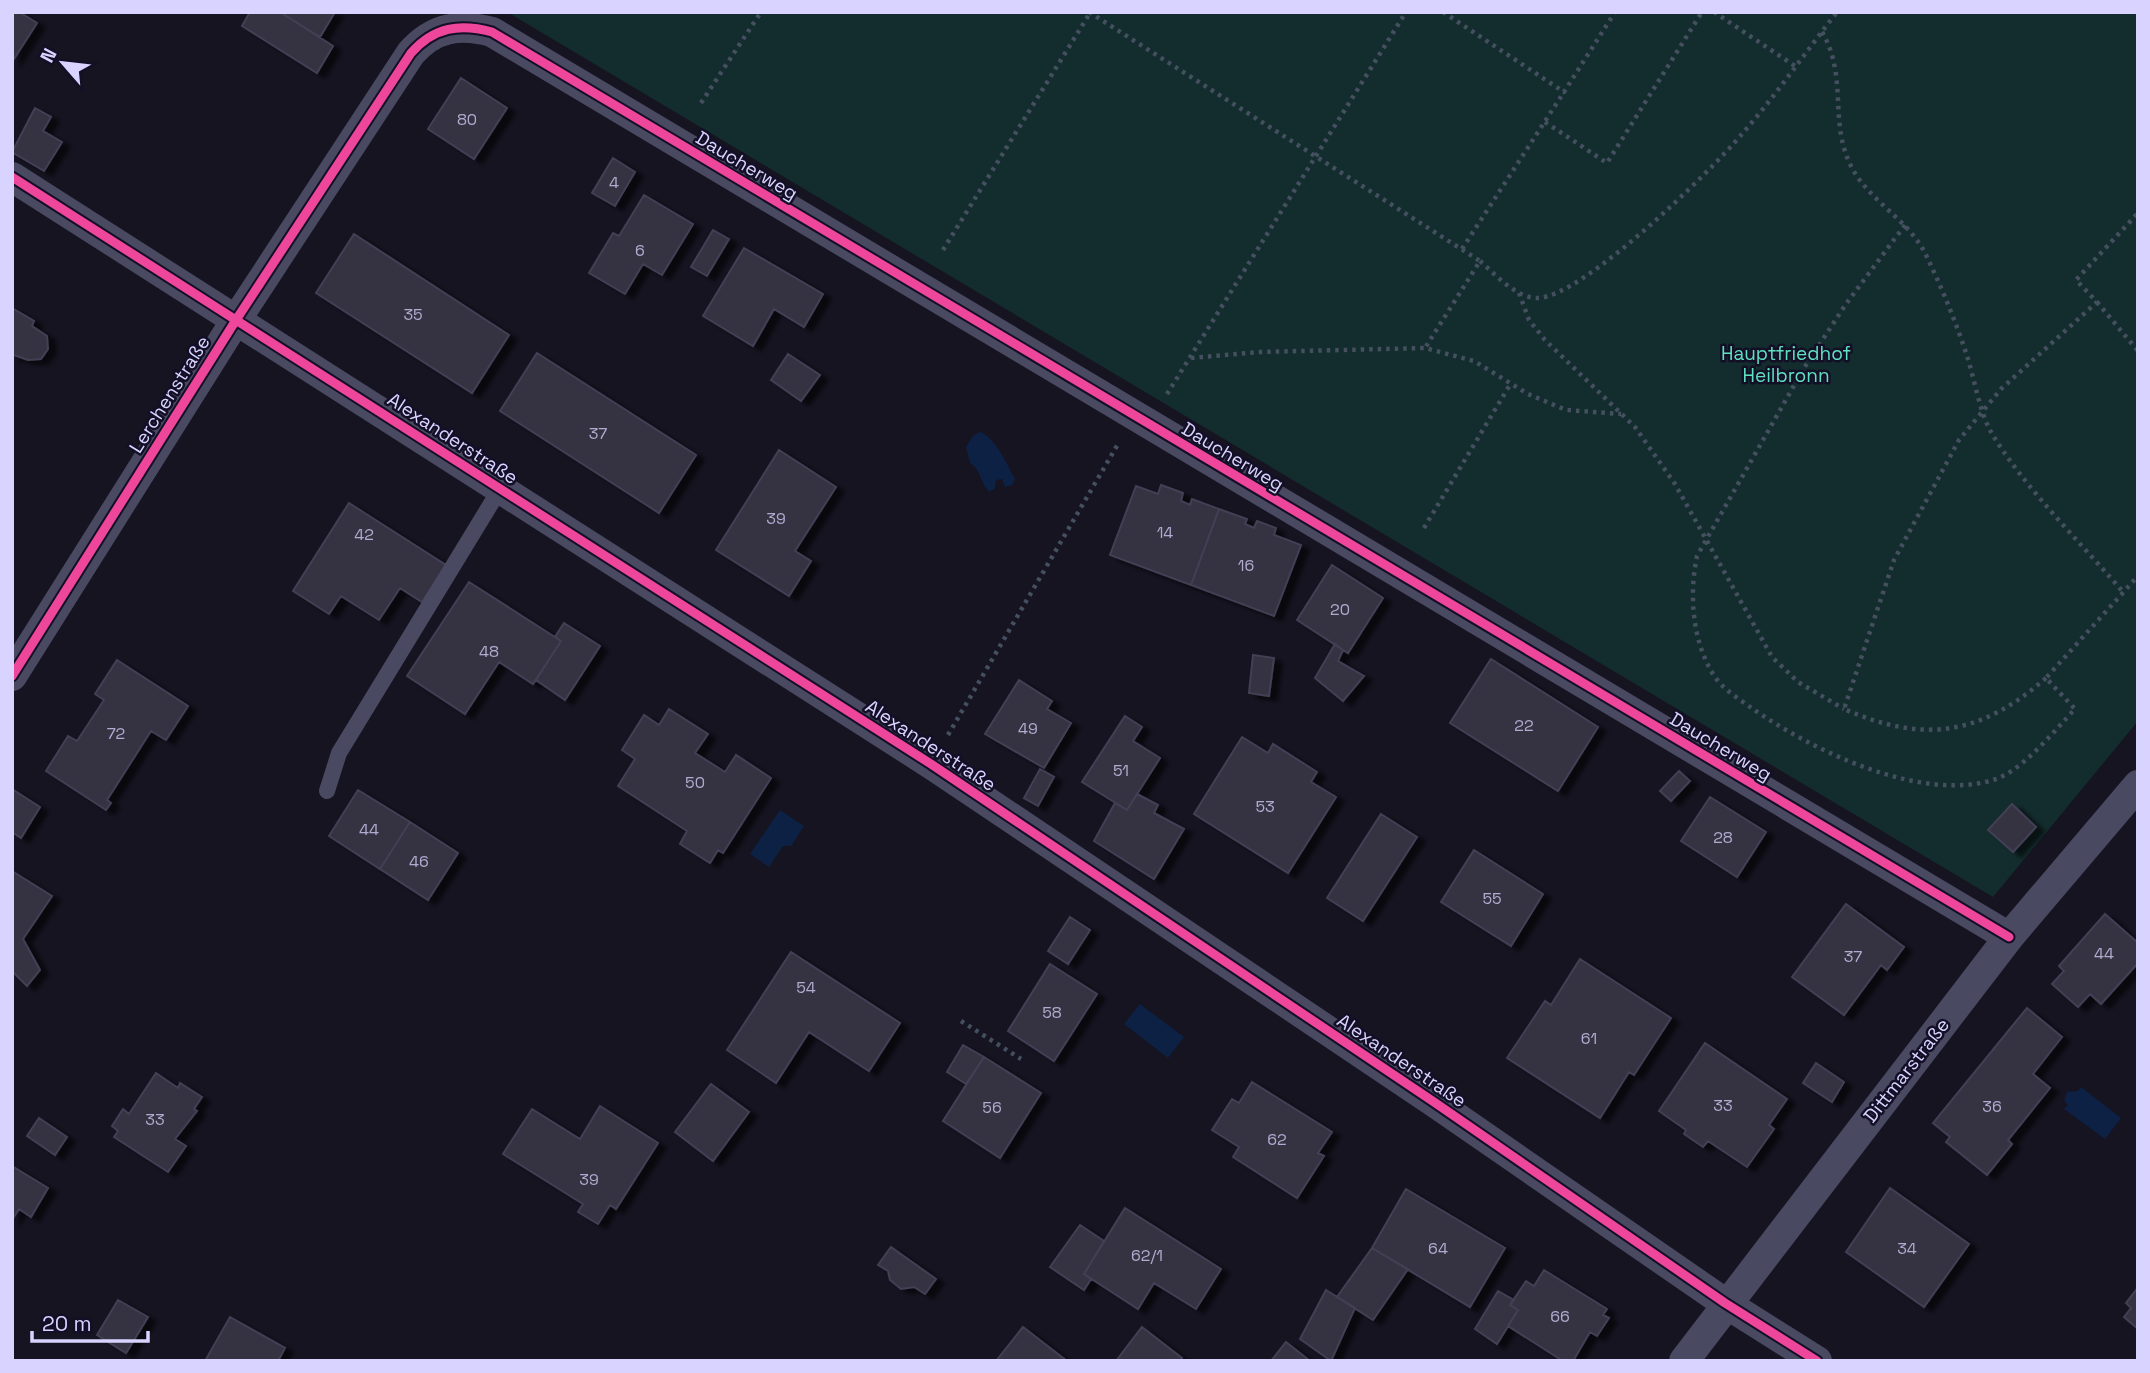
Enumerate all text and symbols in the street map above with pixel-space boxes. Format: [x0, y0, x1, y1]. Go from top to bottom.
north arrow [28, 28, 98, 98]
text: N [34, 44, 62, 67]
house number: 80 [457, 109, 477, 130]
street label: Daucherweg [691, 125, 802, 206]
house number: 4 [609, 172, 619, 193]
house number: 6 [635, 240, 645, 261]
house number: 35 [403, 304, 423, 325]
street label: Lerchenstraße [123, 331, 215, 458]
park label: Hauptfriedhof Heilbronn [1721, 341, 1851, 388]
street label: Alexanderstraße [383, 387, 523, 490]
street label: Daucherweg [1177, 416, 1288, 497]
house number: 37 [589, 423, 607, 444]
house number: 39 [766, 508, 786, 529]
house number: 14 [1157, 522, 1173, 543]
house number: 42 [354, 524, 374, 545]
house number: 16 [1238, 555, 1254, 576]
house number: 20 [1330, 599, 1350, 620]
house number: 48 [479, 641, 499, 662]
street label: Alexanderstraße [861, 694, 1001, 797]
street label: Daucherweg [1665, 706, 1776, 787]
house number: 22 [1514, 715, 1534, 736]
house number: 49 [1018, 718, 1038, 739]
house number: 72 [107, 723, 125, 744]
house number: 51 [1113, 760, 1129, 781]
house number: 50 [685, 772, 705, 793]
house number: 53 [1255, 796, 1275, 817]
house number: 44 [359, 819, 379, 840]
house number: 28 [1713, 827, 1733, 848]
house number: 46 [409, 851, 429, 872]
house number: 55 [1482, 888, 1502, 909]
house number: 44 [2094, 943, 2114, 964]
house number: 37 [1844, 946, 1862, 967]
house number: 54 [796, 977, 816, 998]
house number: 58 [1042, 1002, 1062, 1023]
street label: Alexanderstraße [1332, 1008, 1471, 1113]
street label: Dittmarstraße [1858, 1013, 1955, 1128]
house number: 61 [1581, 1028, 1597, 1049]
house number: 33 [1713, 1095, 1733, 1116]
house number: 36 [1982, 1096, 2002, 1117]
house number: 56 [982, 1097, 1002, 1118]
house number: 33 [145, 1109, 165, 1130]
house number: 62 [1267, 1129, 1287, 1150]
house number: 39 [579, 1169, 599, 1190]
house number: 64 [1428, 1238, 1448, 1259]
house number: 34 [1897, 1238, 1917, 1259]
house number: 62/1 [1131, 1245, 1163, 1266]
scale bar [32, 1300, 147, 1344]
house number: 66 [1550, 1306, 1570, 1327]
text: 20 m [42, 1310, 92, 1337]

